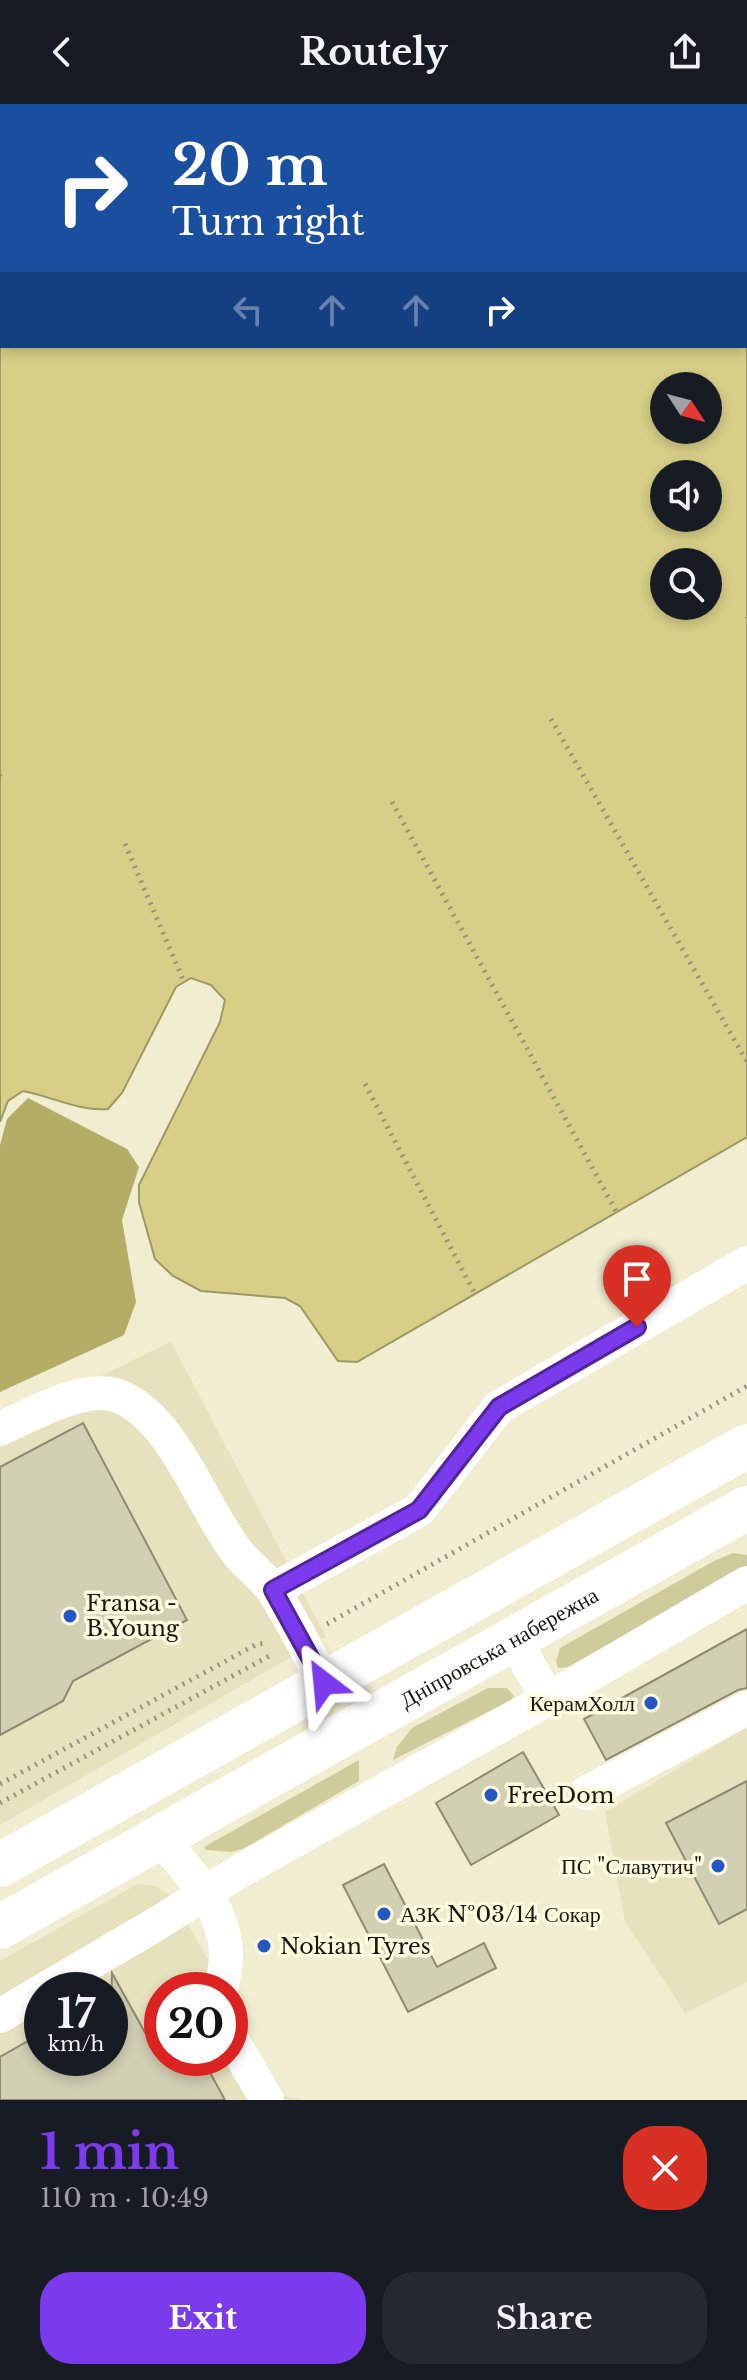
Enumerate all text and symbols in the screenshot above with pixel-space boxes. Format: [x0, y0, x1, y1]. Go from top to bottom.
icon: back [40, 30, 84, 74]
text: Routely [299, 30, 448, 75]
icon: share [663, 30, 707, 74]
text: 20 m [172, 131, 328, 200]
icon: right [40, 136, 144, 240]
text: Turn right [172, 200, 365, 245]
icon: left [226, 288, 270, 332]
icon: ahead [310, 288, 354, 332]
icon: ahead [394, 288, 438, 332]
icon: right [478, 288, 522, 332]
north arrow [650, 372, 722, 444]
map controls [650, 372, 722, 620]
button: sound [650, 460, 722, 532]
button: search [650, 548, 722, 620]
pin [603, 1245, 671, 1327]
icon: arrive [615, 1257, 659, 1301]
street label: Дніпровська набережна [395, 1581, 603, 1714]
place label: Fransa - B.Young [86, 1590, 180, 1642]
marker: Fransa - B.Young [61, 1607, 79, 1625]
position arrow [282, 1641, 366, 1725]
place label: КерамХолл [530, 1690, 635, 1717]
marker: КерамХолл [642, 1694, 660, 1712]
place label: FreeDom [507, 1782, 615, 1809]
marker: FreeDom [482, 1786, 500, 1804]
place label: ПС "Славутич" [561, 1853, 702, 1880]
marker: ПС "Славутич" [709, 1857, 727, 1875]
place label: АЗК №03/14 Сокар [400, 1901, 601, 1928]
marker: АЗК №03/14 Сокар [375, 1905, 393, 1923]
place label: Nokian Tyres [280, 1933, 431, 1960]
marker: Nokian Tyres [255, 1937, 273, 1955]
speed limit sign: 20 [144, 1972, 248, 2076]
text: 17 [57, 1989, 95, 2039]
text: km/h [48, 2032, 104, 2056]
text: 1 min [40, 2122, 179, 2182]
button: close [623, 2126, 707, 2210]
text: 110 m · 10:49 [40, 2182, 209, 2214]
button: Exit [40, 2272, 366, 2364]
button: Share [382, 2272, 707, 2364]

